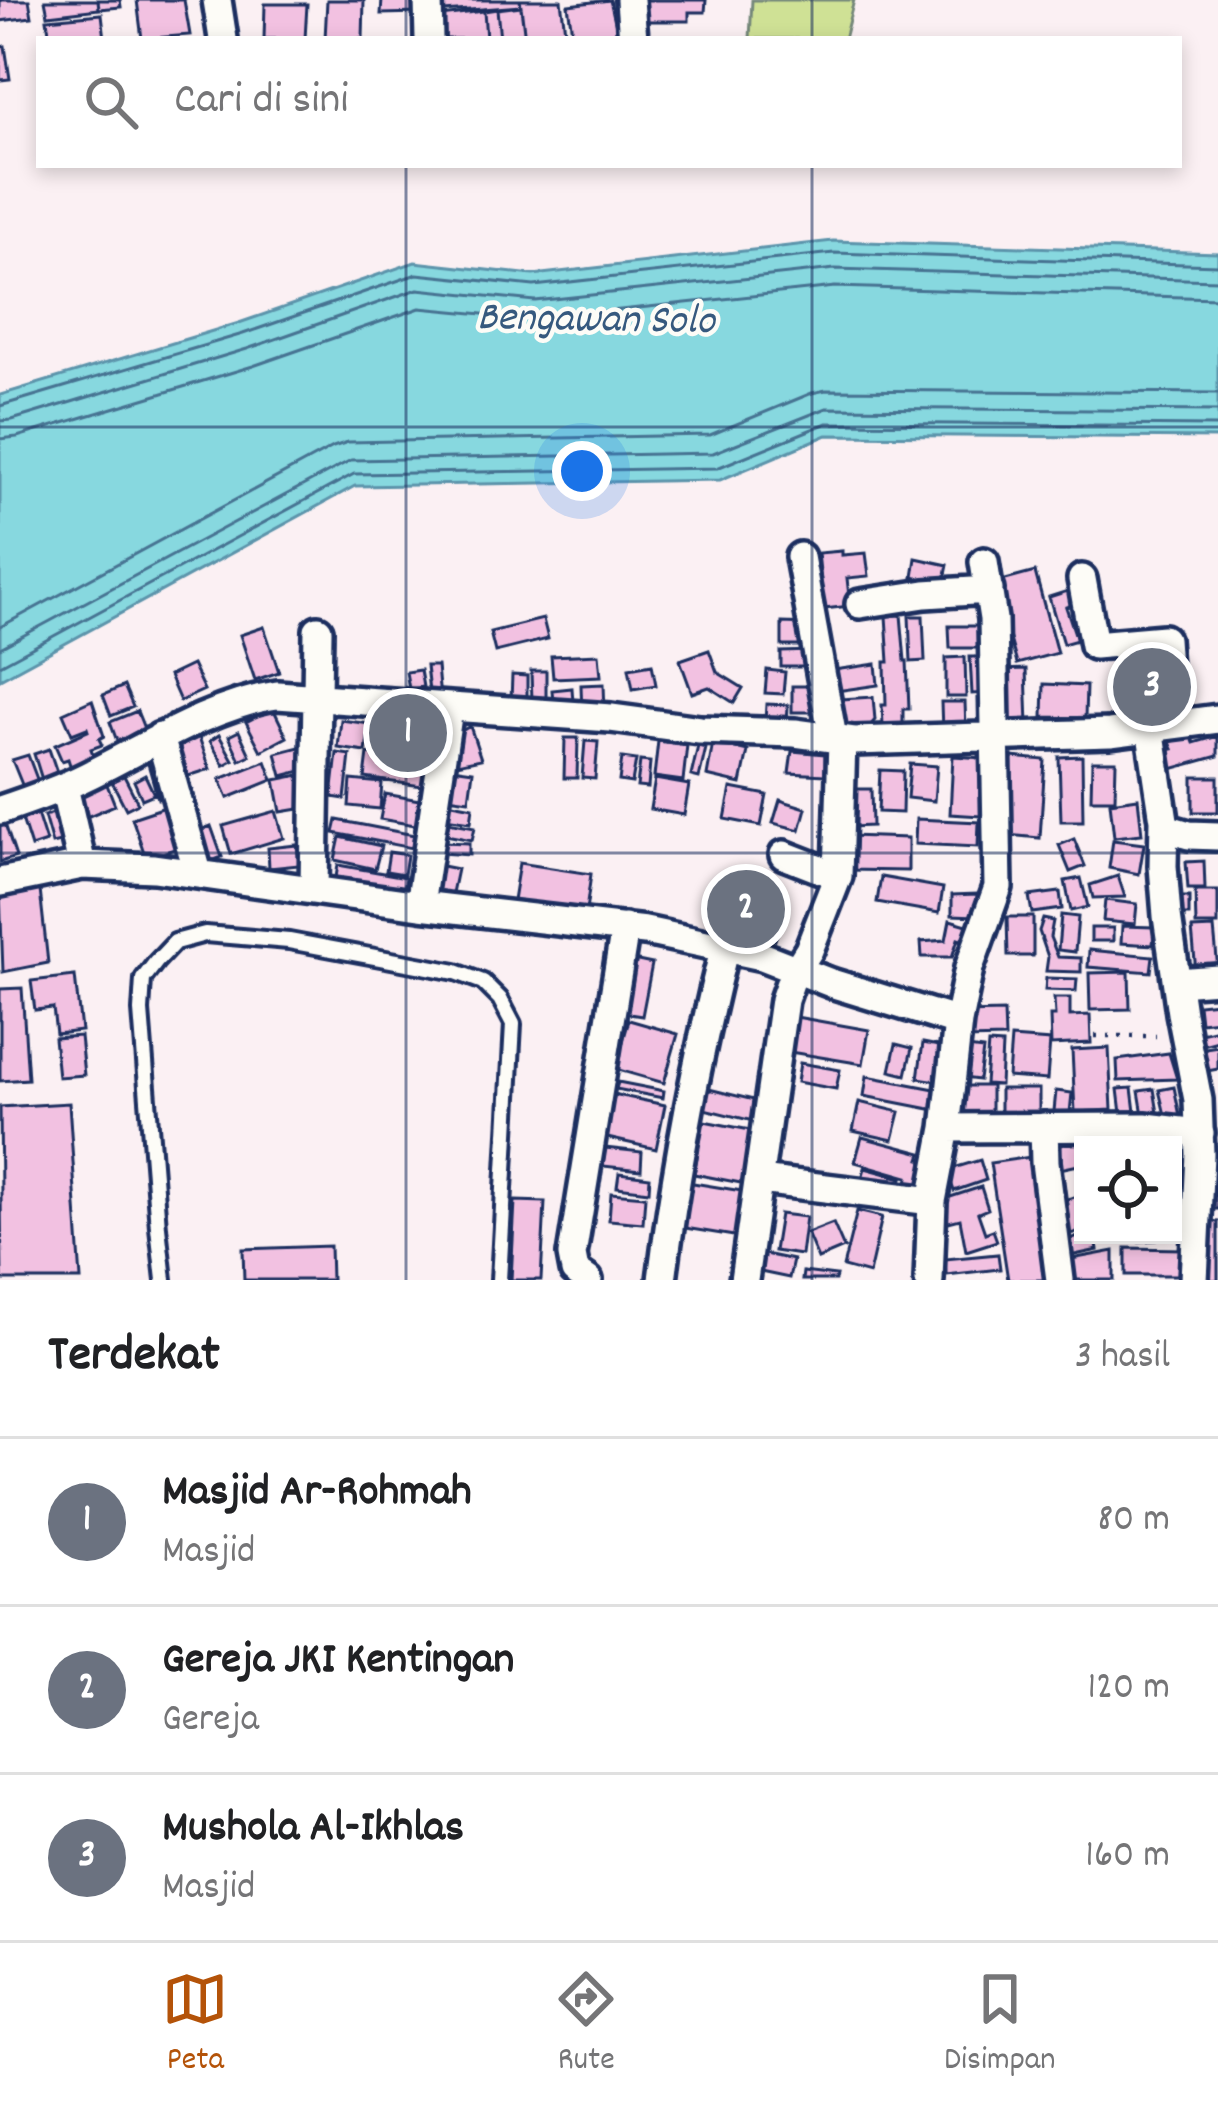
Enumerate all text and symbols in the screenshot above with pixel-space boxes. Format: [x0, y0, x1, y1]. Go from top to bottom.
search box [36, 36, 1182, 168]
icon: search [78, 69, 144, 135]
text: Cari di sini [174, 70, 348, 134]
water label: Bengawan Solo [477, 290, 718, 354]
your location [552, 441, 612, 501]
pin: 3 [1113, 642, 1191, 732]
pin: 1 [369, 688, 447, 778]
pin: 2 [707, 864, 785, 954]
map controls [1074, 1136, 1182, 1244]
button: locate [1074, 1136, 1182, 1244]
text: Terdekat [48, 1322, 220, 1394]
text: 3 hasil [1075, 1331, 1170, 1386]
text: Masjid Ar-Rohmah [162, 1462, 472, 1526]
text: 1 [83, 1494, 91, 1549]
text: 80 m [1097, 1494, 1170, 1549]
text: Masjid [162, 1526, 255, 1581]
text: Gereja JKI Kentingan [162, 1630, 514, 1694]
text: 2 [78, 1662, 96, 1717]
text: 120 m [1087, 1662, 1170, 1717]
text: Gereja [162, 1694, 259, 1749]
text: Mushola Al-Ikhlas [162, 1798, 464, 1862]
text: 3 [78, 1830, 96, 1885]
text: 160 m [1085, 1830, 1170, 1885]
text: Masjid [162, 1862, 255, 1917]
tab: Peta [162, 1966, 228, 2085]
tab: Rute [553, 1966, 619, 2085]
tab: Disimpan [944, 1966, 1056, 2085]

